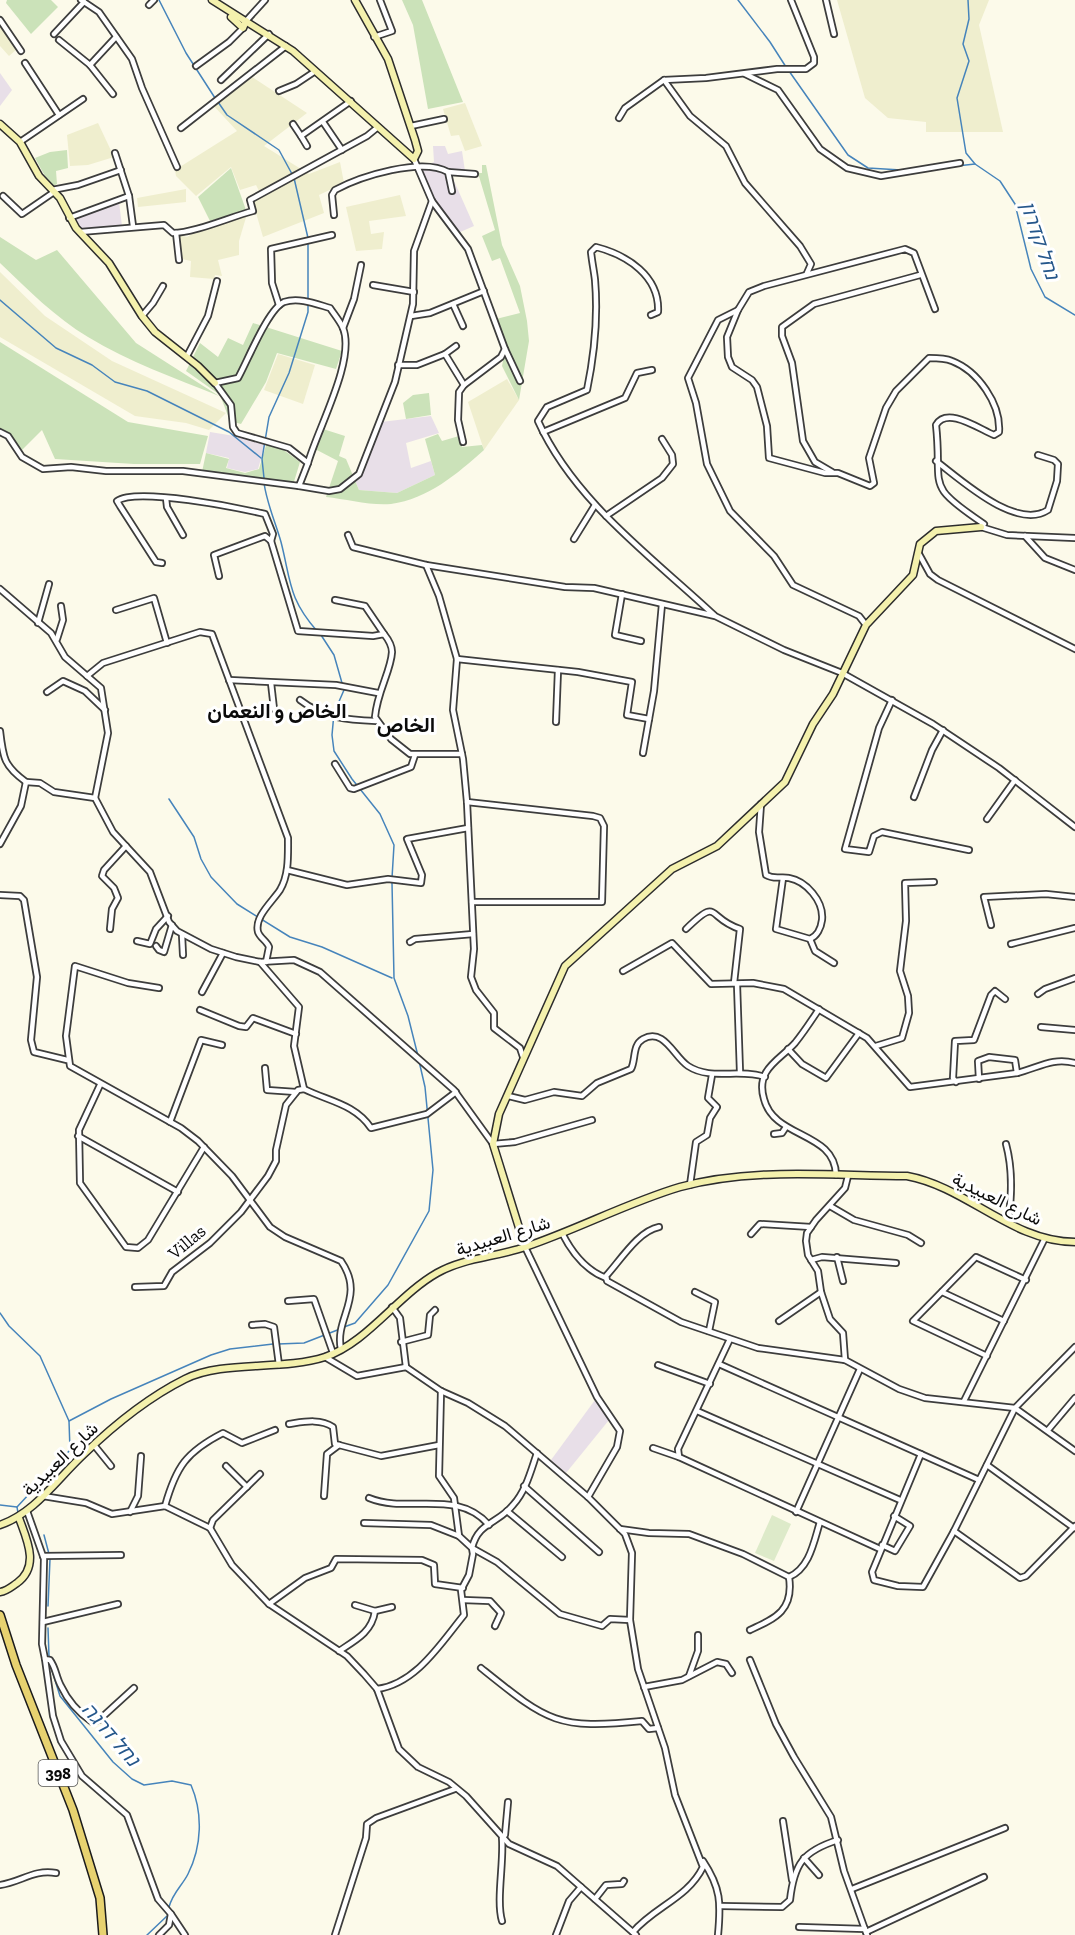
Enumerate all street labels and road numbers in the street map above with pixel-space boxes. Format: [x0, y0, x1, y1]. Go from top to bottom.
street label: شارع العبيدية [948, 1168, 1046, 1231]
street label: شارع العبيدية [453, 1211, 553, 1262]
street label: Villas [163, 1220, 210, 1265]
street label: شارع العبيدية [17, 1417, 103, 1501]
road number: 398 [38, 1760, 78, 1786]

